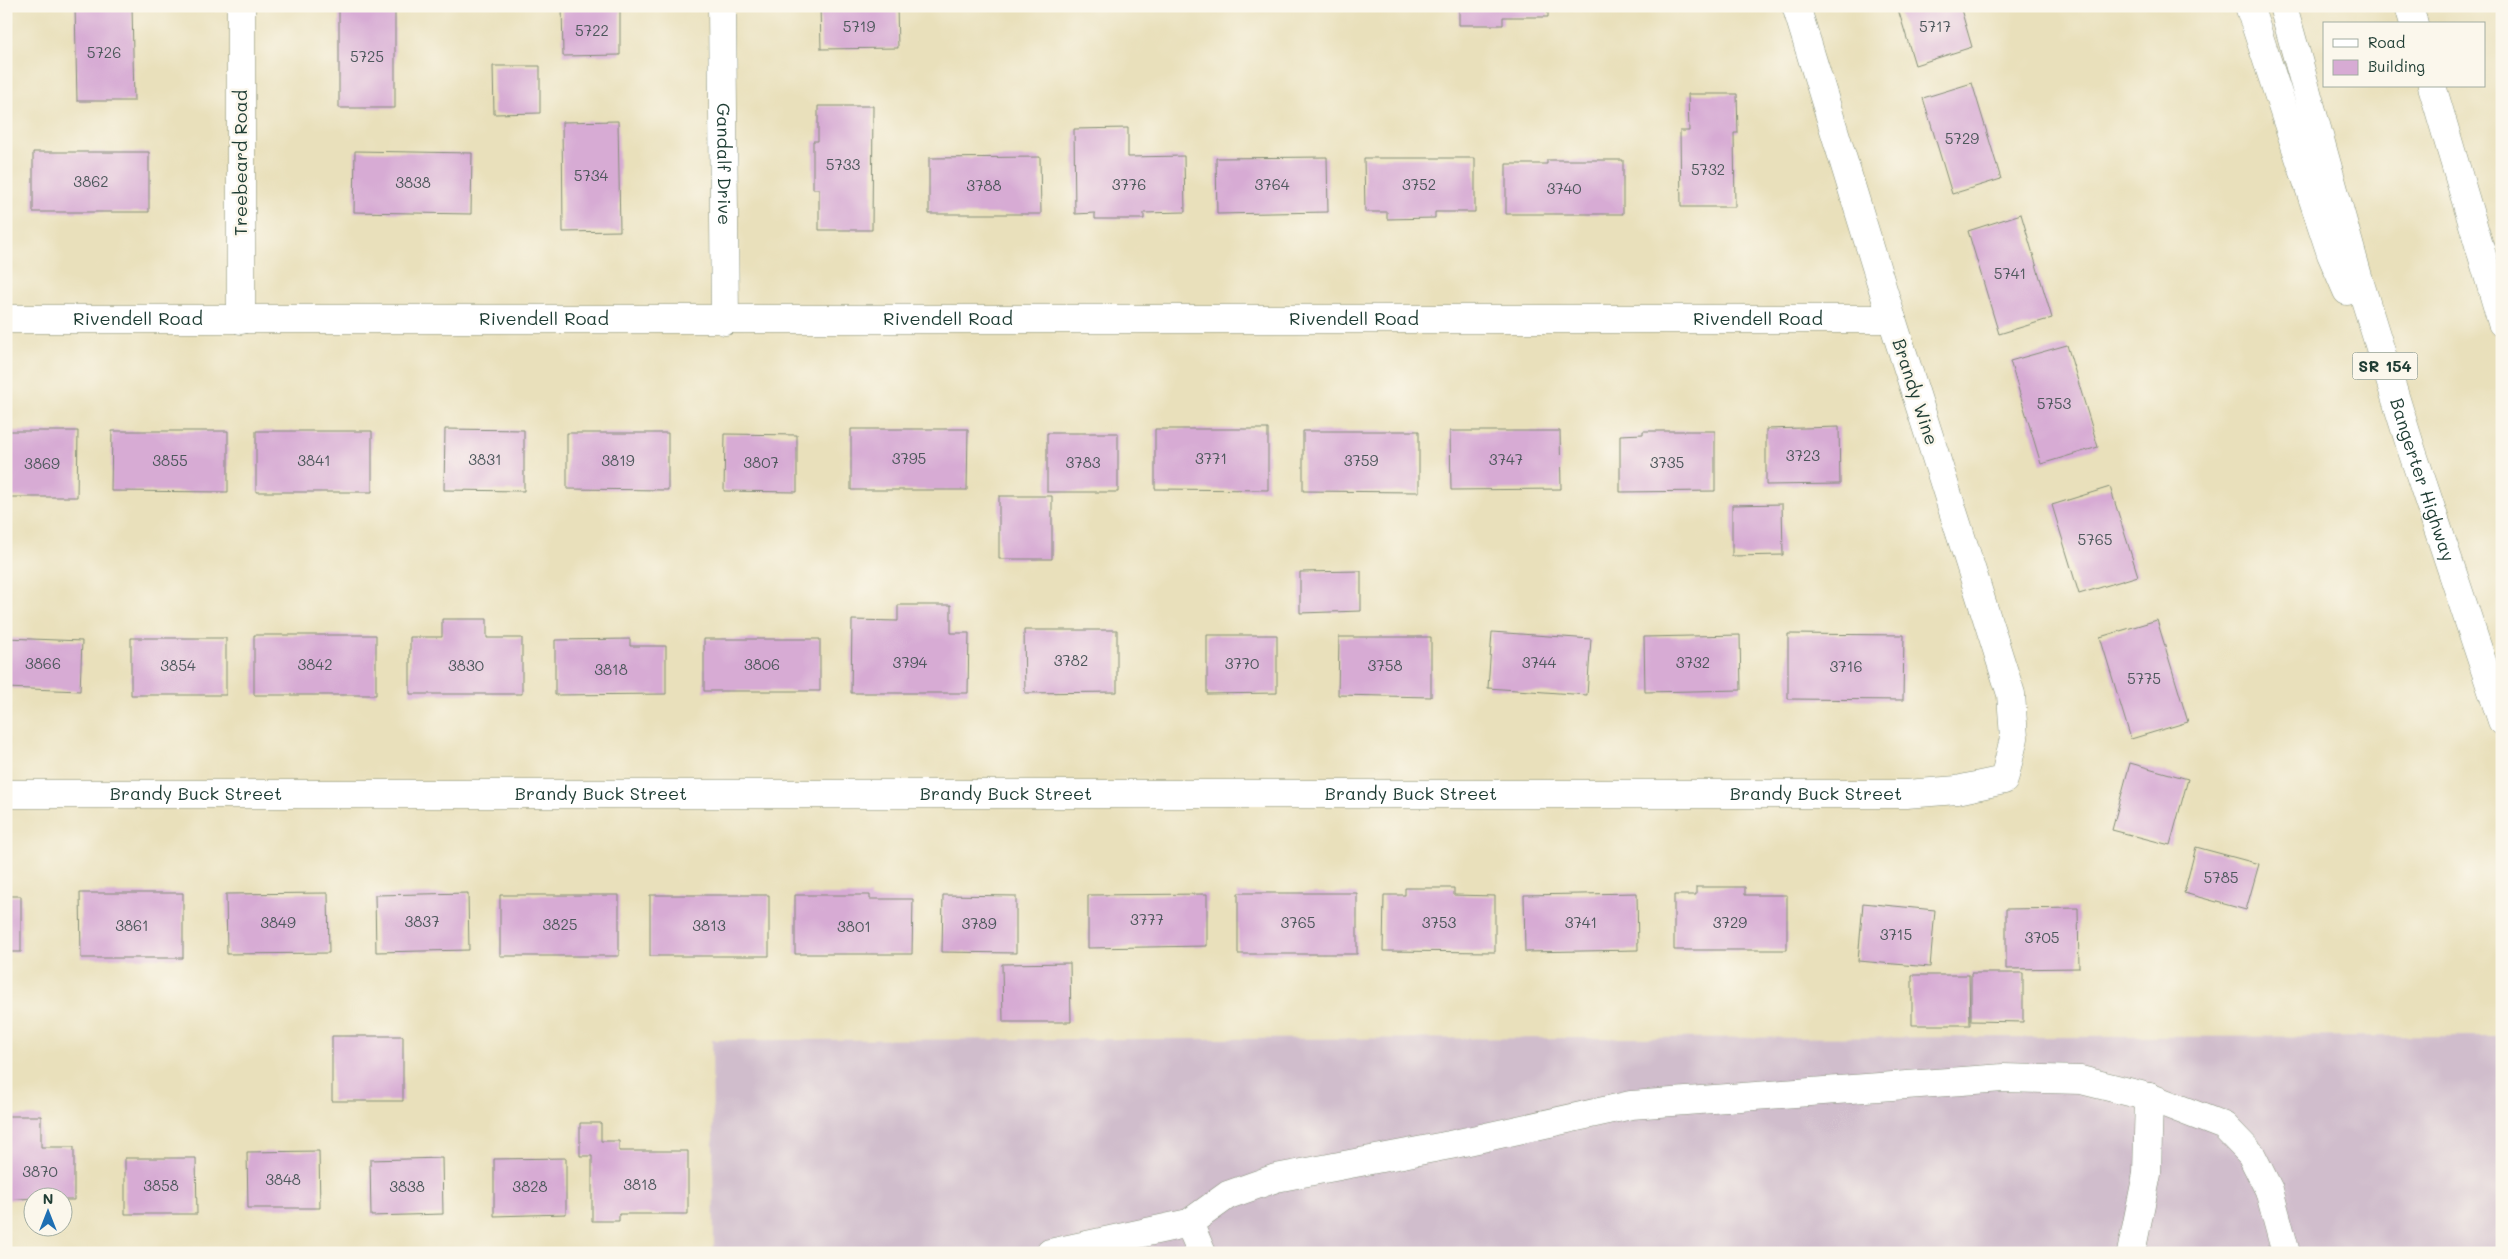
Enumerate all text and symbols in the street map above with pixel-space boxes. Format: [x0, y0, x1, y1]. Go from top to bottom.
house number: 5719 [843, 16, 875, 36]
house number: 5717 [1919, 16, 1951, 36]
house number: 5722 [575, 20, 609, 40]
legend [2323, 22, 2486, 88]
text: Road [2368, 32, 2405, 52]
house number: 5726 [87, 42, 121, 62]
house number: 5725 [350, 46, 384, 66]
text: Building [2368, 56, 2425, 76]
street label: Treebeard Road [228, 90, 252, 236]
street label: Gandalf Drive [712, 103, 737, 225]
house number: 5729 [1945, 128, 1979, 148]
house number: 5733 [826, 154, 861, 174]
house number: 5732 [1691, 159, 1725, 179]
house number: 5734 [574, 165, 609, 185]
house number: 3862 [73, 171, 109, 191]
house number: 3838 [395, 172, 431, 192]
house number: 3776 [1112, 174, 1146, 194]
house number: 3764 [1255, 174, 1290, 194]
house number: 3752 [1402, 174, 1436, 194]
house number: 3788 [966, 175, 1002, 195]
house number: 3740 [1546, 178, 1582, 198]
house number: 5741 [1994, 263, 2026, 283]
street label: Rivendell Road [73, 306, 203, 330]
street label: Rivendell Road [479, 306, 609, 330]
street label: Rivendell Road [883, 306, 1013, 330]
street label: Rivendell Road [1289, 306, 1419, 330]
street label: Rivendell Road [1693, 306, 1823, 330]
street label: Brandy Wine [1887, 335, 1944, 448]
road number: SR 154 [2352, 352, 2418, 380]
house number: 5753 [2037, 393, 2072, 413]
street label: Bangerter Highway [2385, 395, 2461, 564]
house number: 3723 [1786, 445, 1820, 465]
house number: 3795 [892, 448, 926, 468]
house number: 3771 [1195, 448, 1227, 468]
house number: 3831 [468, 449, 502, 469]
house number: 3747 [1489, 449, 1523, 469]
house number: 3855 [152, 450, 188, 470]
house number: 3841 [297, 450, 331, 470]
house number: 3819 [601, 450, 635, 470]
house number: 3759 [1344, 450, 1379, 470]
house number: 3807 [743, 452, 779, 472]
house number: 3783 [1066, 452, 1101, 472]
house number: 3735 [1650, 452, 1684, 472]
house number: 3869 [24, 453, 60, 473]
house number: 5765 [2078, 529, 2112, 549]
house number: 3782 [1054, 650, 1088, 670]
house number: 3794 [893, 652, 928, 672]
house number: 3744 [1522, 652, 1557, 672]
house number: 3732 [1676, 652, 1710, 672]
house number: 3866 [25, 653, 61, 673]
house number: 3770 [1225, 653, 1259, 673]
house number: 3842 [297, 654, 333, 674]
house number: 3806 [744, 654, 780, 674]
house number: 3854 [160, 655, 196, 675]
house number: 3830 [448, 655, 484, 675]
house number: 3758 [1368, 655, 1402, 675]
house number: 3716 [1830, 656, 1862, 676]
house number: 3818 [594, 659, 628, 679]
house number: 5775 [2127, 668, 2161, 688]
street label: Brandy Buck Street [110, 781, 282, 805]
street label: Brandy Buck Street [515, 781, 687, 805]
street label: Brandy Buck Street [920, 781, 1092, 805]
street label: Brandy Buck Street [1325, 781, 1497, 805]
street label: Brandy Buck Street [1730, 781, 1902, 805]
house number: 5785 [2204, 867, 2238, 887]
house number: 3777 [1130, 909, 1164, 929]
house number: 3837 [405, 911, 440, 931]
house number: 3849 [260, 912, 296, 932]
house number: 3765 [1281, 912, 1315, 932]
house number: 3753 [1422, 912, 1457, 932]
house number: 3741 [1565, 912, 1597, 932]
house number: 3729 [1713, 912, 1747, 932]
house number: 3789 [961, 913, 997, 933]
house number: 3825 [543, 914, 577, 934]
house number: 3861 [115, 915, 149, 935]
house number: 3813 [692, 915, 726, 935]
house number: 3801 [837, 916, 871, 936]
house number: 3715 [1880, 924, 1912, 944]
house number: 3705 [2024, 927, 2060, 947]
house number: 3870 [22, 1161, 58, 1181]
house number: 3848 [265, 1169, 301, 1189]
house number: 3818 [623, 1174, 657, 1194]
house number: 3858 [143, 1175, 179, 1195]
house number: 3838 [389, 1176, 425, 1196]
house number: 3828 [512, 1176, 548, 1196]
north arrow [22, 1186, 72, 1236]
text: N [43, 1189, 53, 1208]

